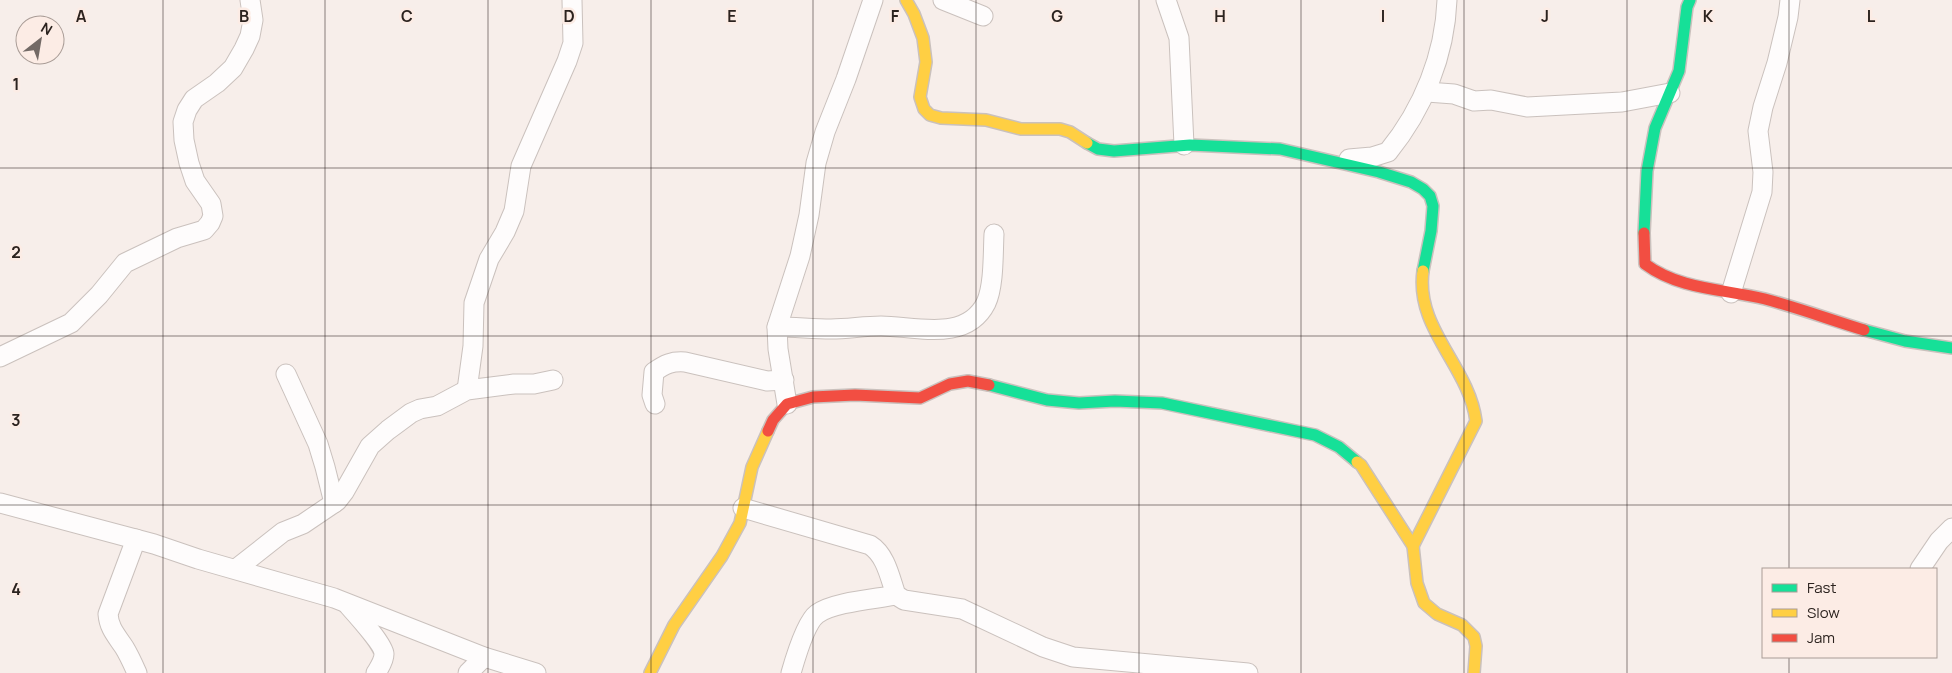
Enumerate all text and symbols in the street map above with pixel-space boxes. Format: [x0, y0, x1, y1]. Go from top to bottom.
text: A [76, 5, 87, 27]
text: B [239, 5, 249, 27]
text: C [401, 5, 413, 27]
text: D [563, 5, 575, 27]
text: E [727, 5, 737, 27]
text: F [891, 5, 900, 27]
text: G [1051, 5, 1063, 27]
text: H [1214, 5, 1226, 27]
text: I [1381, 5, 1385, 27]
text: J [1541, 5, 1549, 27]
text: K [1703, 5, 1714, 27]
text: L [1867, 5, 1876, 27]
north arrow [15, 15, 65, 65]
text: N [38, 18, 56, 39]
text: 1 [12, 73, 20, 95]
text: 2 [11, 241, 21, 263]
text: 3 [11, 409, 21, 431]
legend [1762, 568, 1937, 658]
text: Fast [1807, 577, 1836, 598]
text: 4 [11, 578, 21, 600]
text: Slow [1807, 602, 1840, 623]
text: Jam [1807, 627, 1835, 648]

